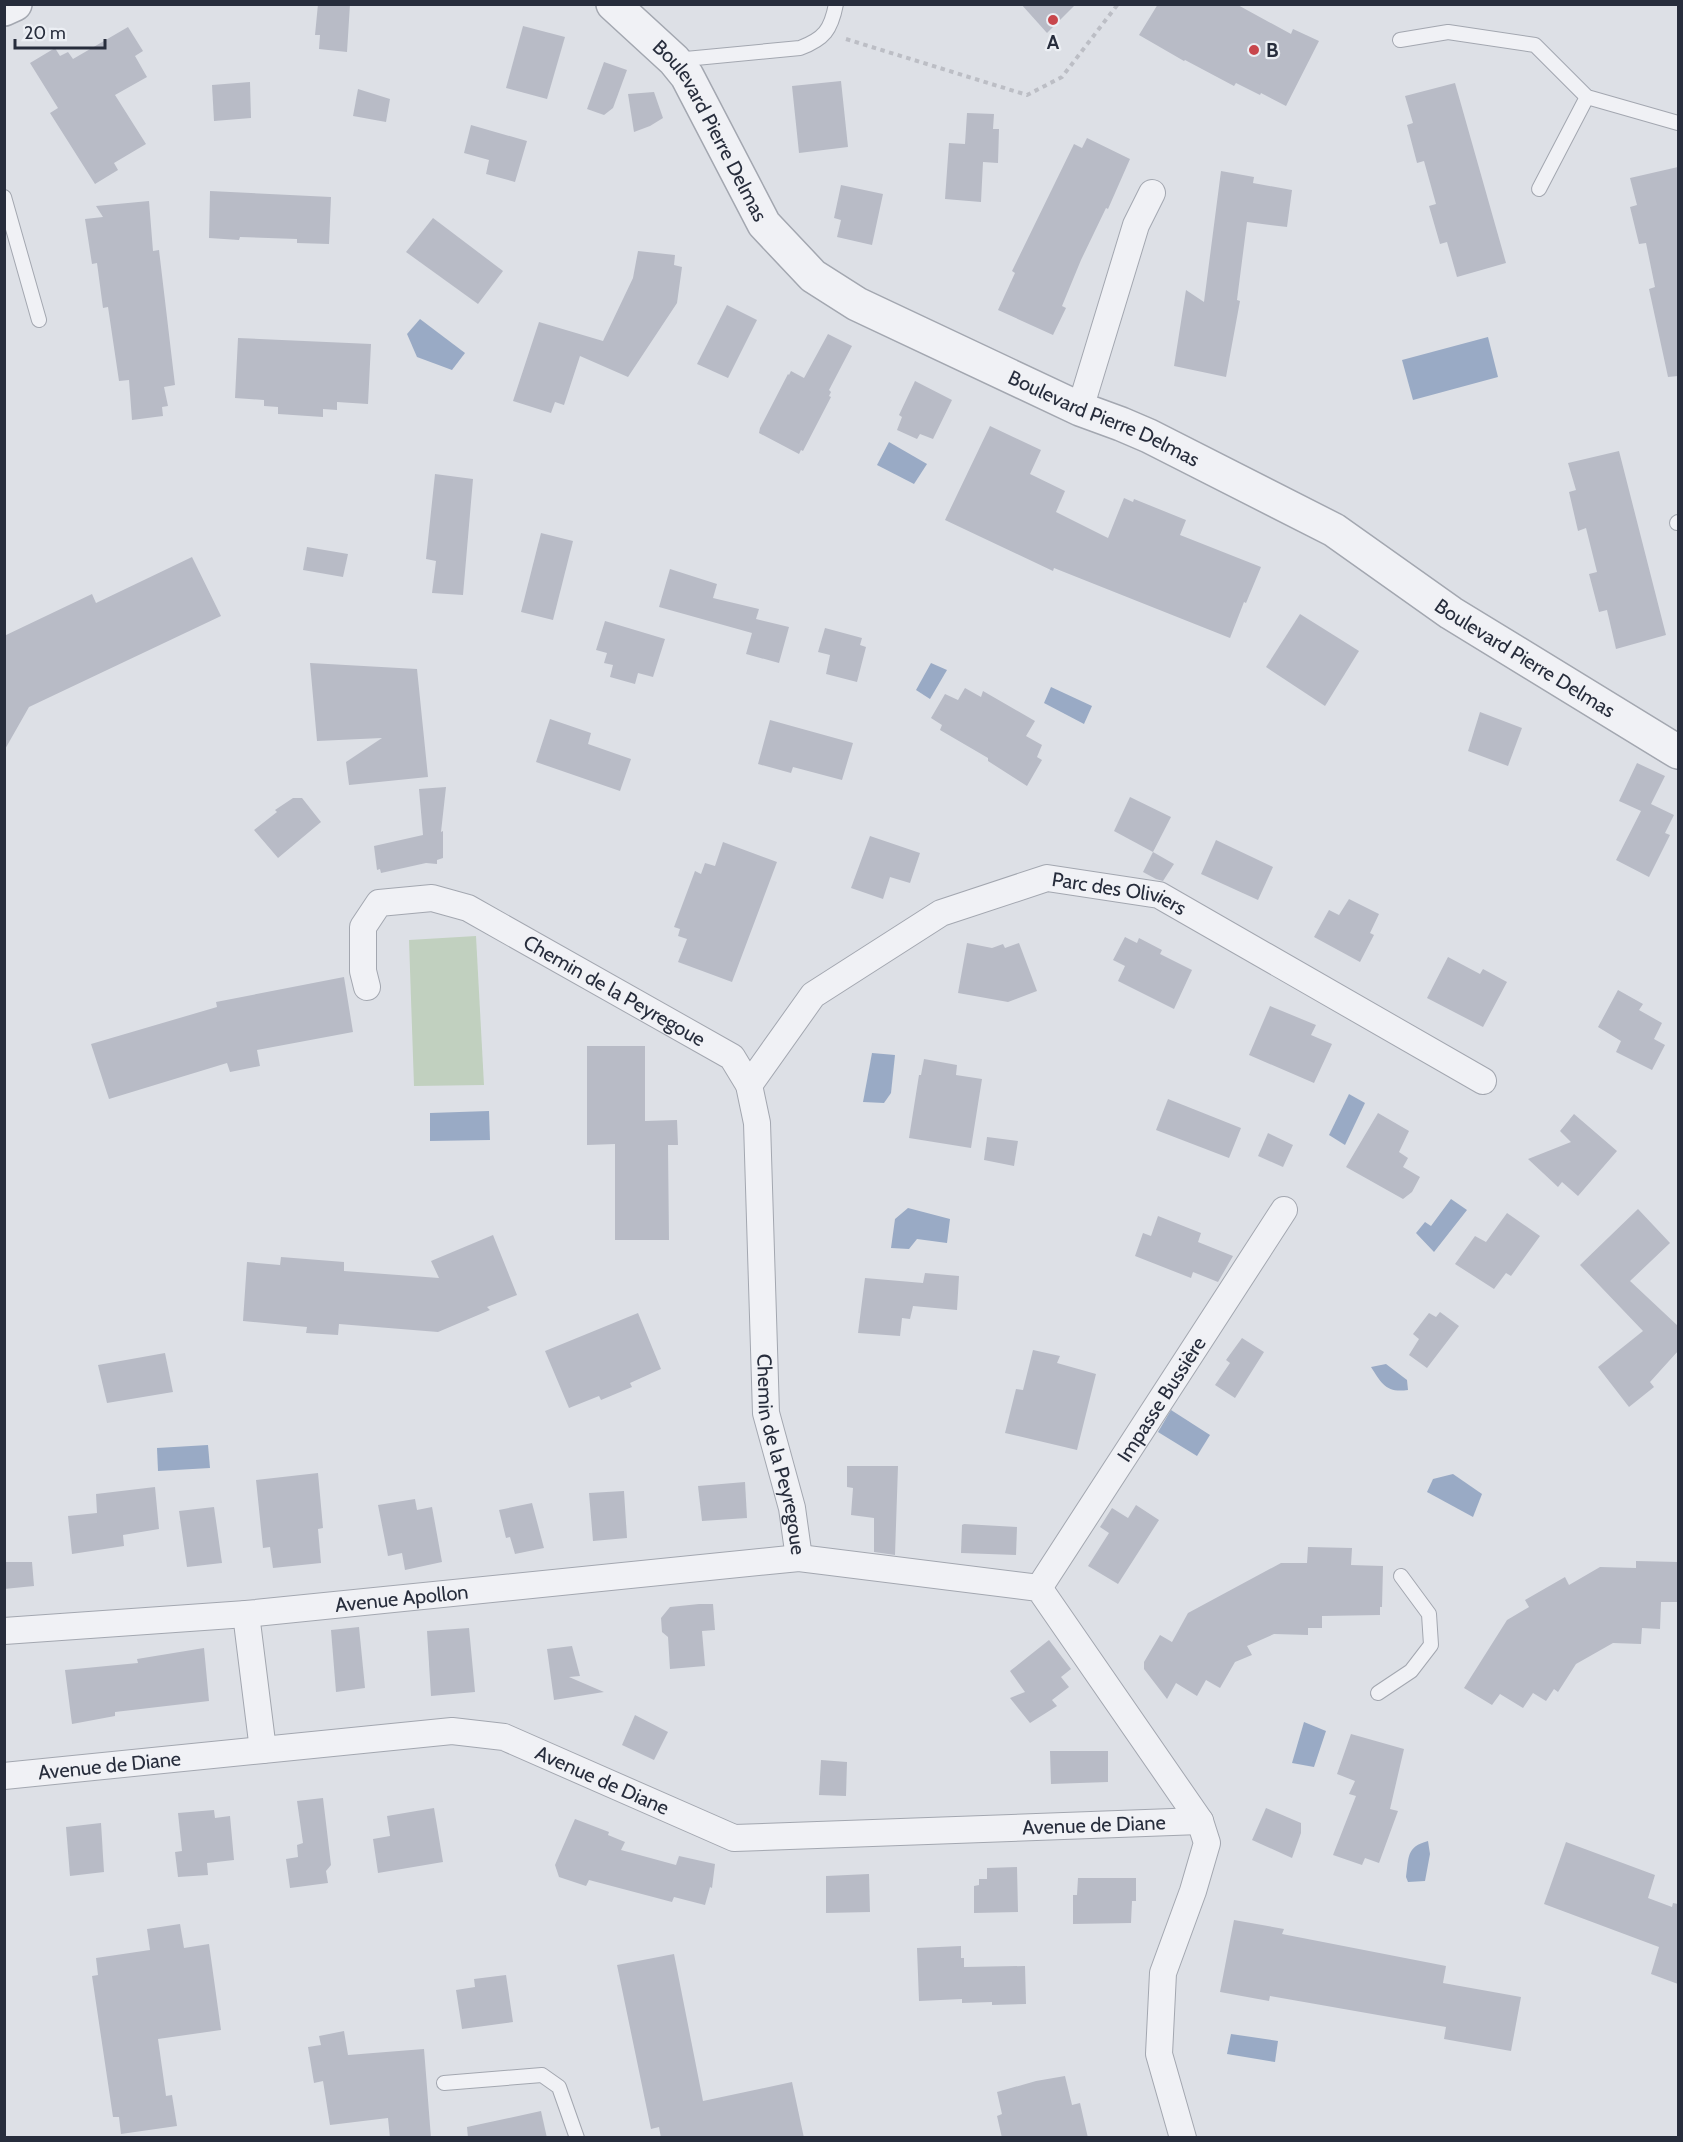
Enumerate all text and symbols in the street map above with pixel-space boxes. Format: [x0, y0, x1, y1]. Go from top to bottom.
scale bar [15, 12, 105, 50]
marker: A [1046, 13, 1060, 27]
text: 20 m [24, 22, 66, 44]
place label: A [1047, 30, 1060, 54]
street label: Boulevard Pierre Delmas [648, 35, 772, 225]
place label: B [1266, 38, 1279, 62]
marker: B [1247, 43, 1261, 57]
street label: Boulevard Pierre Delmas [1004, 365, 1204, 472]
street label: Boulevard Pierre Delmas [1430, 593, 1619, 723]
street label: Parc des Oliviers [1050, 867, 1191, 920]
street label: Chemin de la Peyregoue [519, 930, 710, 1051]
street label: Impasse Bussière [1112, 1332, 1211, 1466]
street label: Chemin de la Peyregoue [752, 1353, 810, 1556]
street label: Avenue Apollon [334, 1580, 469, 1617]
street label: Avenue de Diane [532, 1740, 673, 1820]
street label: Avenue de Diane [37, 1746, 182, 1785]
street label: Avenue de Diane [1022, 1810, 1166, 1839]

